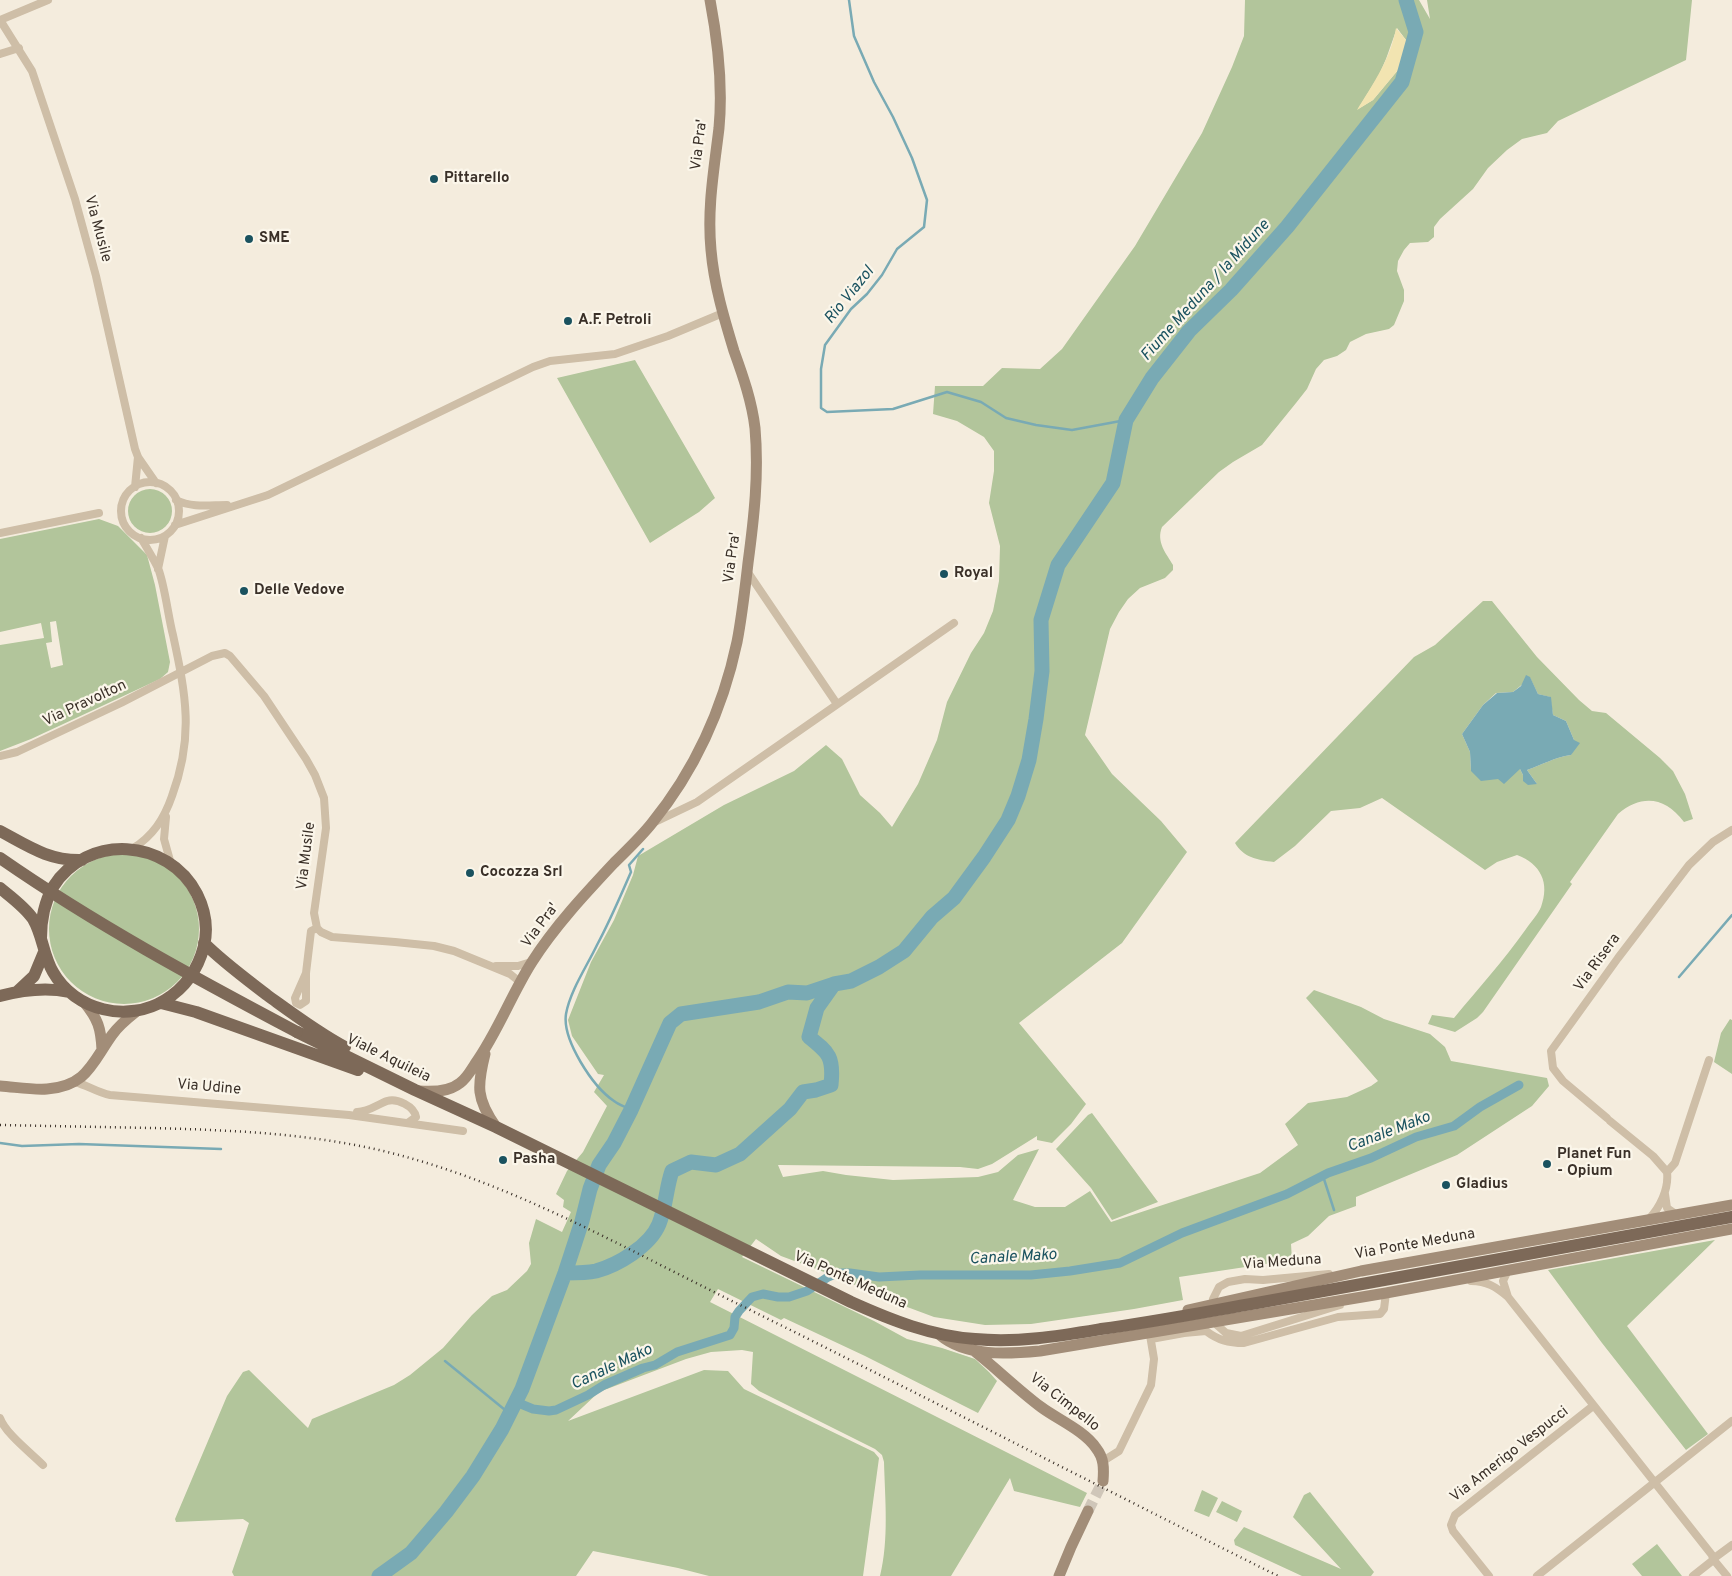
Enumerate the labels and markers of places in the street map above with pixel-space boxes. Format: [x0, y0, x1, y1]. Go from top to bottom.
place label: Pittarello [444, 170, 510, 188]
marker: Pittarello [428, 173, 440, 185]
place label: SME [259, 230, 290, 248]
marker: SME [243, 233, 255, 245]
place label: A.F. Petroli [578, 312, 651, 330]
marker: A.F. Petroli [562, 315, 574, 327]
place label: Royal [954, 565, 993, 583]
marker: Royal [938, 568, 950, 580]
place label: Delle Vedove [254, 582, 345, 600]
marker: Delle Vedove [238, 585, 250, 597]
place label: Cocozza Srl [480, 864, 563, 882]
marker: Cocozza Srl [464, 867, 476, 879]
place label: Planet Fun - Opium [1557, 1146, 1631, 1181]
place label: Pasha [513, 1151, 555, 1169]
marker: Pasha [497, 1154, 509, 1166]
marker: Planet Fun - Opium [1541, 1158, 1553, 1170]
place label: Gladius [1456, 1176, 1508, 1194]
marker: Gladius [1440, 1179, 1452, 1191]

